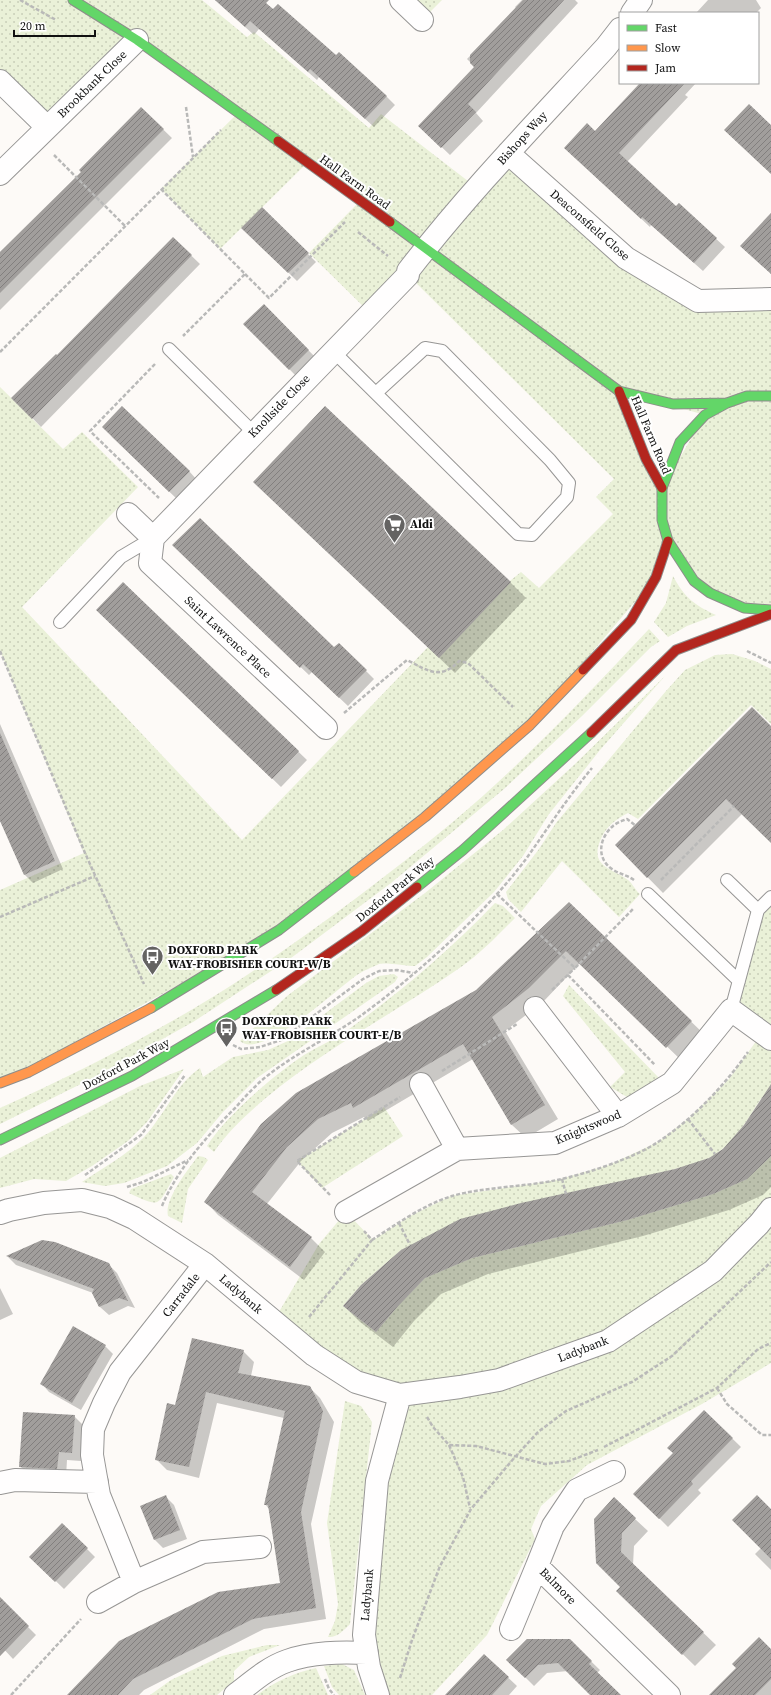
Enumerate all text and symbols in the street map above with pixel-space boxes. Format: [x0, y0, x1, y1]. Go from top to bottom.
scale bar [14, 12, 95, 38]
legend [619, 12, 759, 84]
text: 20 m [20, 18, 46, 34]
text: Fast [655, 20, 677, 36]
text: Slow [655, 40, 681, 56]
street label: Brookbank Close [54, 47, 130, 121]
text: Jam [654, 60, 676, 76]
street label: Bishops Way [494, 107, 551, 168]
street label: Hall Farm Road [316, 151, 394, 213]
street label: Deaconsfield Close [547, 186, 633, 264]
street label: Knollside Close [245, 371, 313, 441]
street label: Hall Farm Road [627, 393, 675, 477]
supermarket icon: Aldi [382, 511, 408, 544]
place label: Aldi [410, 516, 433, 532]
street label: Saint Lawrence Place [181, 592, 275, 682]
street label: Doxford Park Way [353, 852, 438, 926]
place label: DOXFORD PARK WAY-FROBISHER COURT-W/B [168, 942, 331, 972]
bus stop icon: DOXFORD PARK WAY-FROBISHER COURT-W/B [140, 944, 166, 977]
place label: DOXFORD PARK WAY-FROBISHER COURT-E/B [242, 1013, 402, 1043]
bus stop icon: DOXFORD PARK WAY-FROBISHER COURT-E/B [213, 1015, 239, 1048]
street label: Doxford Park Way [80, 1034, 173, 1094]
street label: Knightswood [553, 1106, 624, 1148]
street label: Carradale [159, 1269, 203, 1321]
street label: Ladybank [216, 1271, 266, 1318]
street label: Ladybank [556, 1332, 611, 1366]
street label: Balmore [536, 1564, 580, 1608]
street label: Ladybank [357, 1568, 377, 1622]

